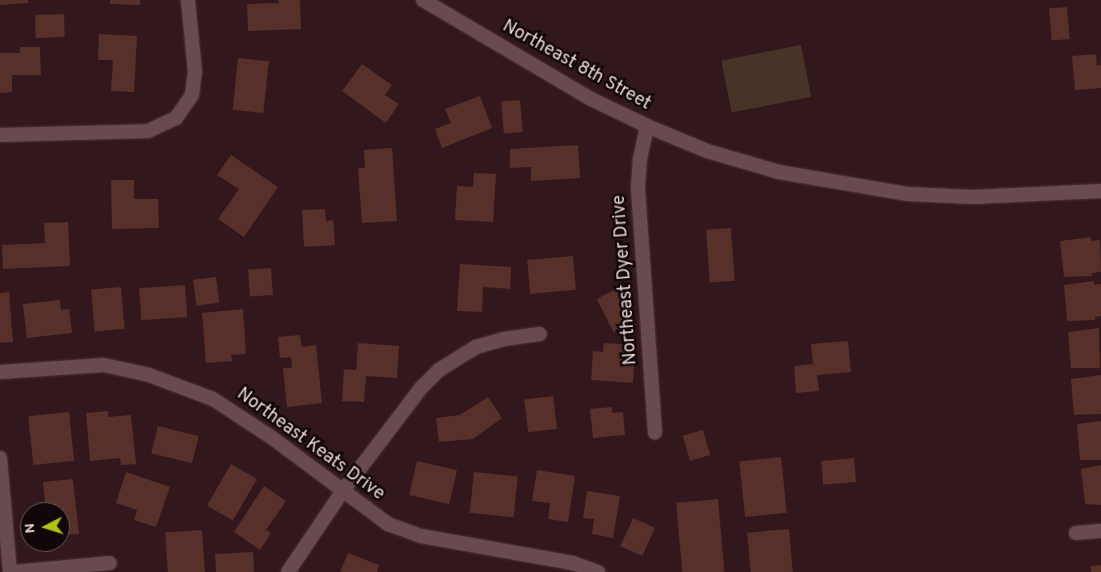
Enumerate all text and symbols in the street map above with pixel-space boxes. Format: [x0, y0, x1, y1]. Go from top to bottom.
street label: Northeast 8th Street [498, 16, 654, 116]
street label: Northeast Dyer Drive [609, 194, 643, 366]
street label: Northeast Keats Drive [232, 384, 388, 506]
north arrow [20, 502, 70, 552]
text: N [22, 523, 39, 534]

